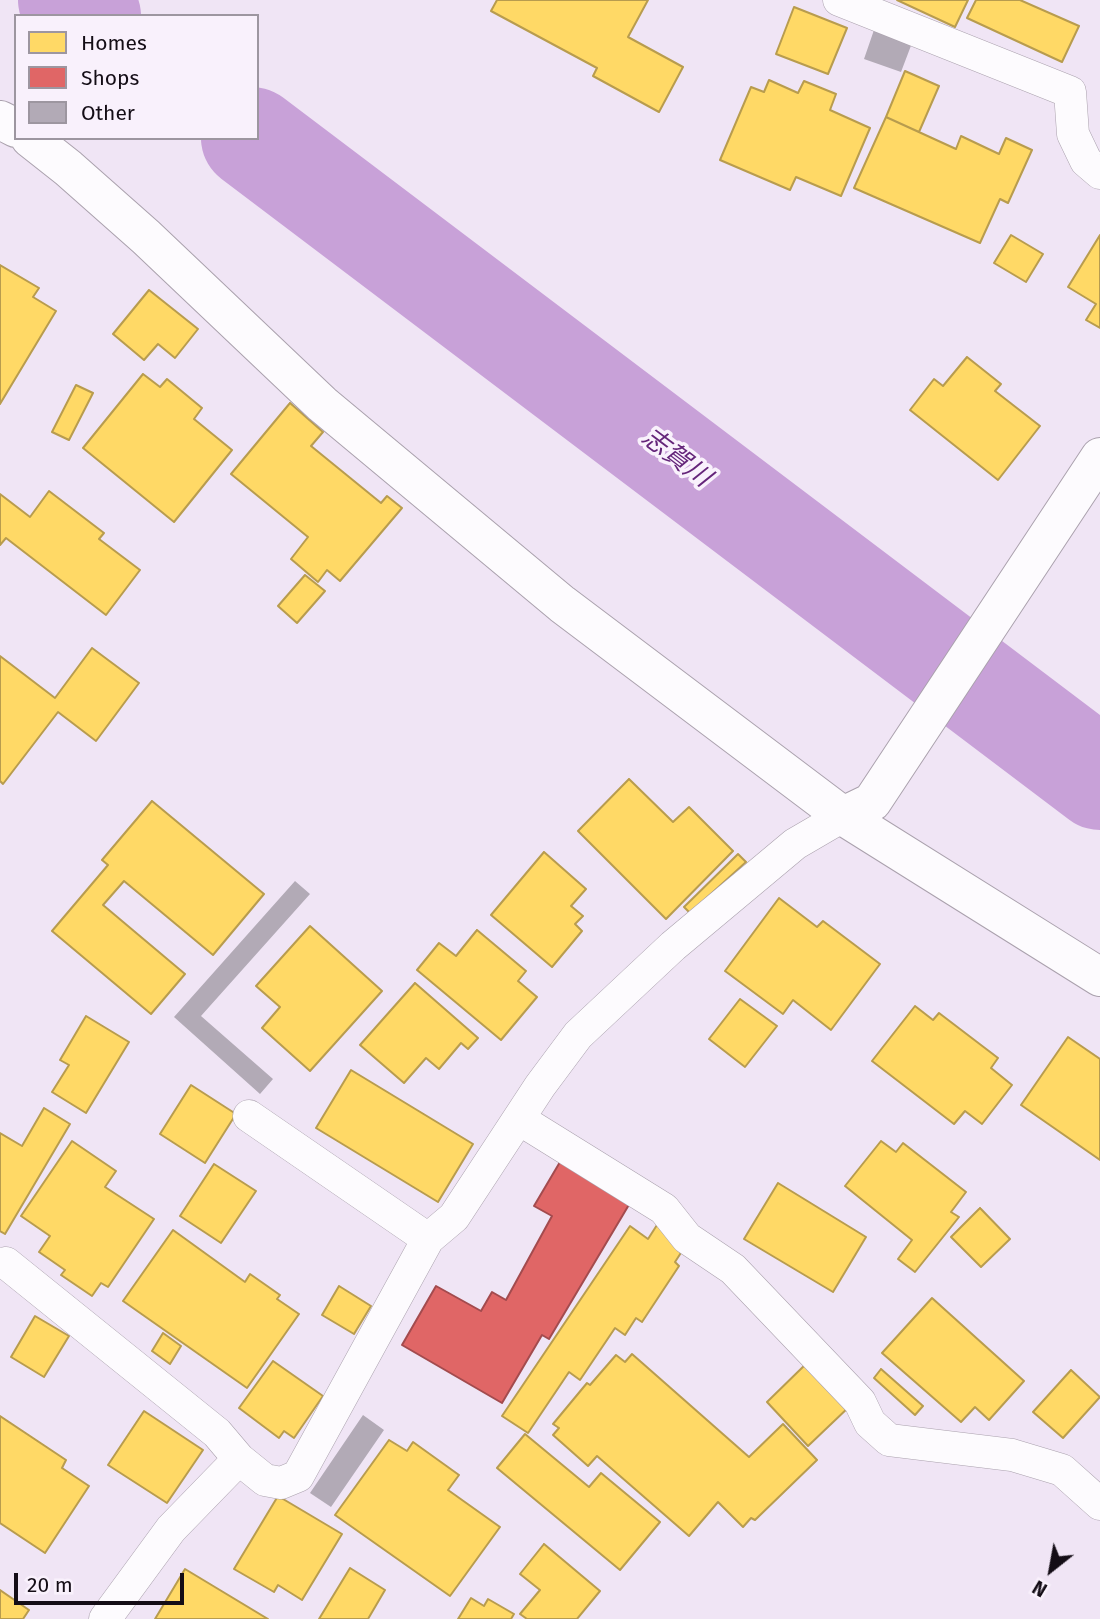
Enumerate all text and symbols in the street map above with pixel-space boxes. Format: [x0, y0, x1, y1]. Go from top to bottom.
legend [14, 14, 259, 140]
text: Homes [81, 30, 147, 56]
text: Shops [81, 65, 139, 91]
text: Other [81, 100, 135, 126]
water label: 志賀川 [635, 422, 717, 494]
north arrow [1016, 1535, 1086, 1605]
scale bar [18, 1560, 187, 1604]
text: 20 m [27, 1572, 73, 1598]
text: N [1029, 1575, 1051, 1602]

